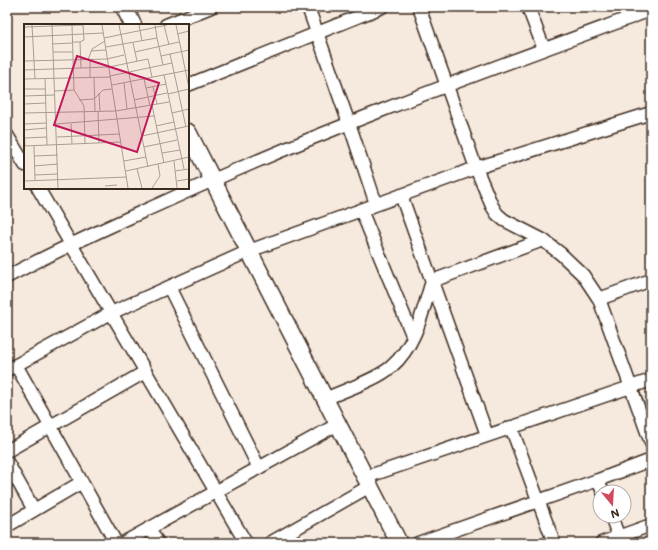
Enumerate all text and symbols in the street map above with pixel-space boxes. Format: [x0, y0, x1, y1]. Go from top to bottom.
inset map [24, 24, 189, 189]
north arrow [592, 484, 632, 524]
text: N [609, 506, 622, 522]

